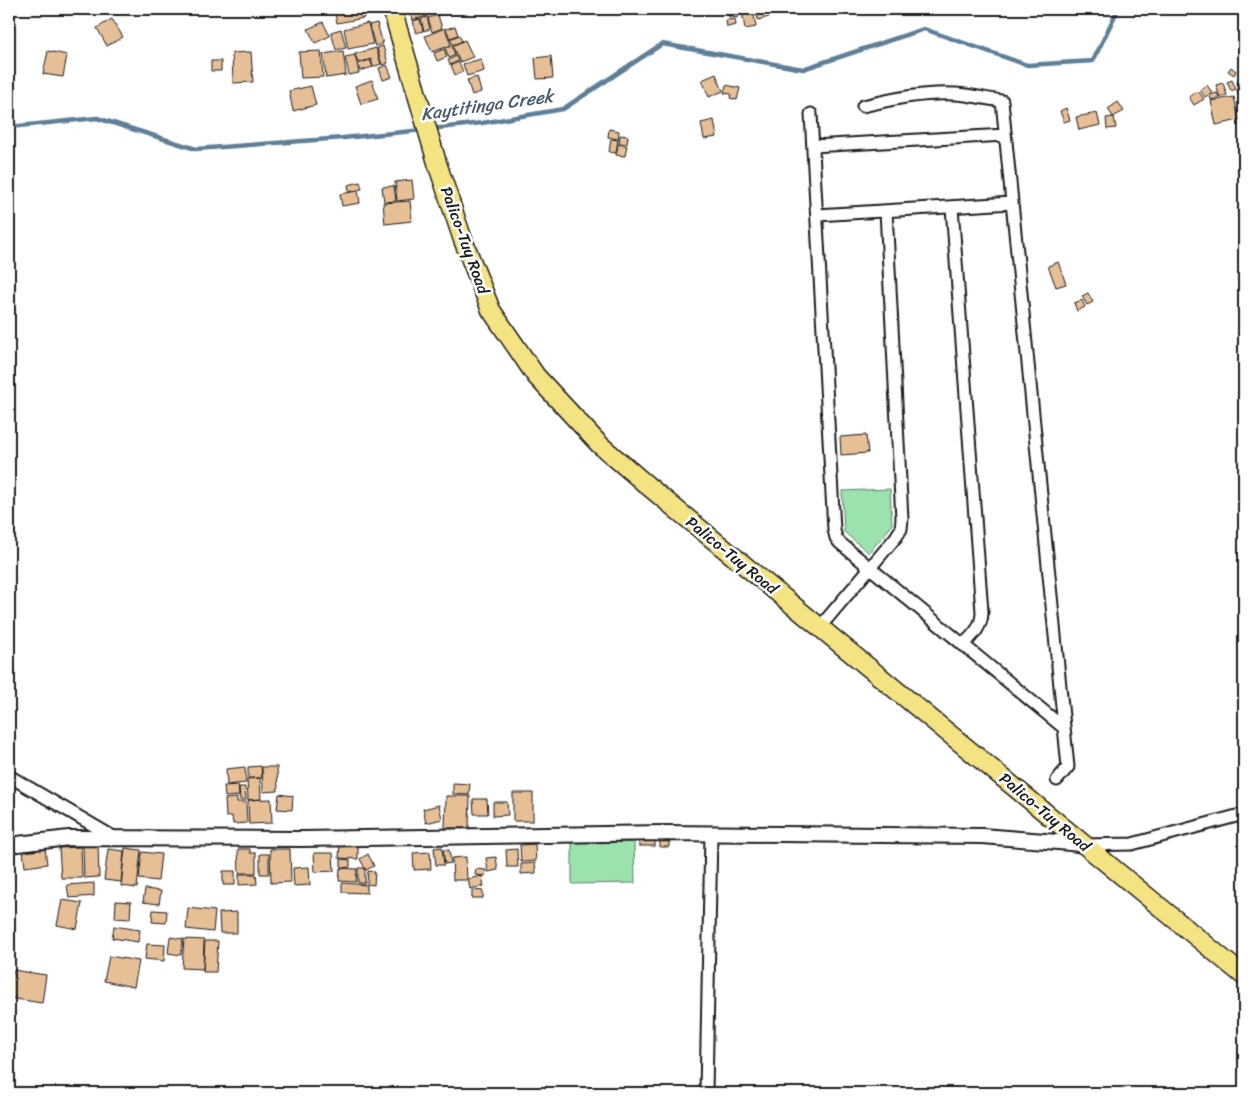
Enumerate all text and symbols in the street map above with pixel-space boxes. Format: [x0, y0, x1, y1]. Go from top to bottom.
water label: Kaytitinga Creek [419, 80, 557, 130]
street label: Palico-Tuy Road [432, 182, 498, 299]
street label: Palico-Tuy Road [679, 508, 786, 603]
street label: Palico-Tuy Road [992, 765, 1099, 860]

